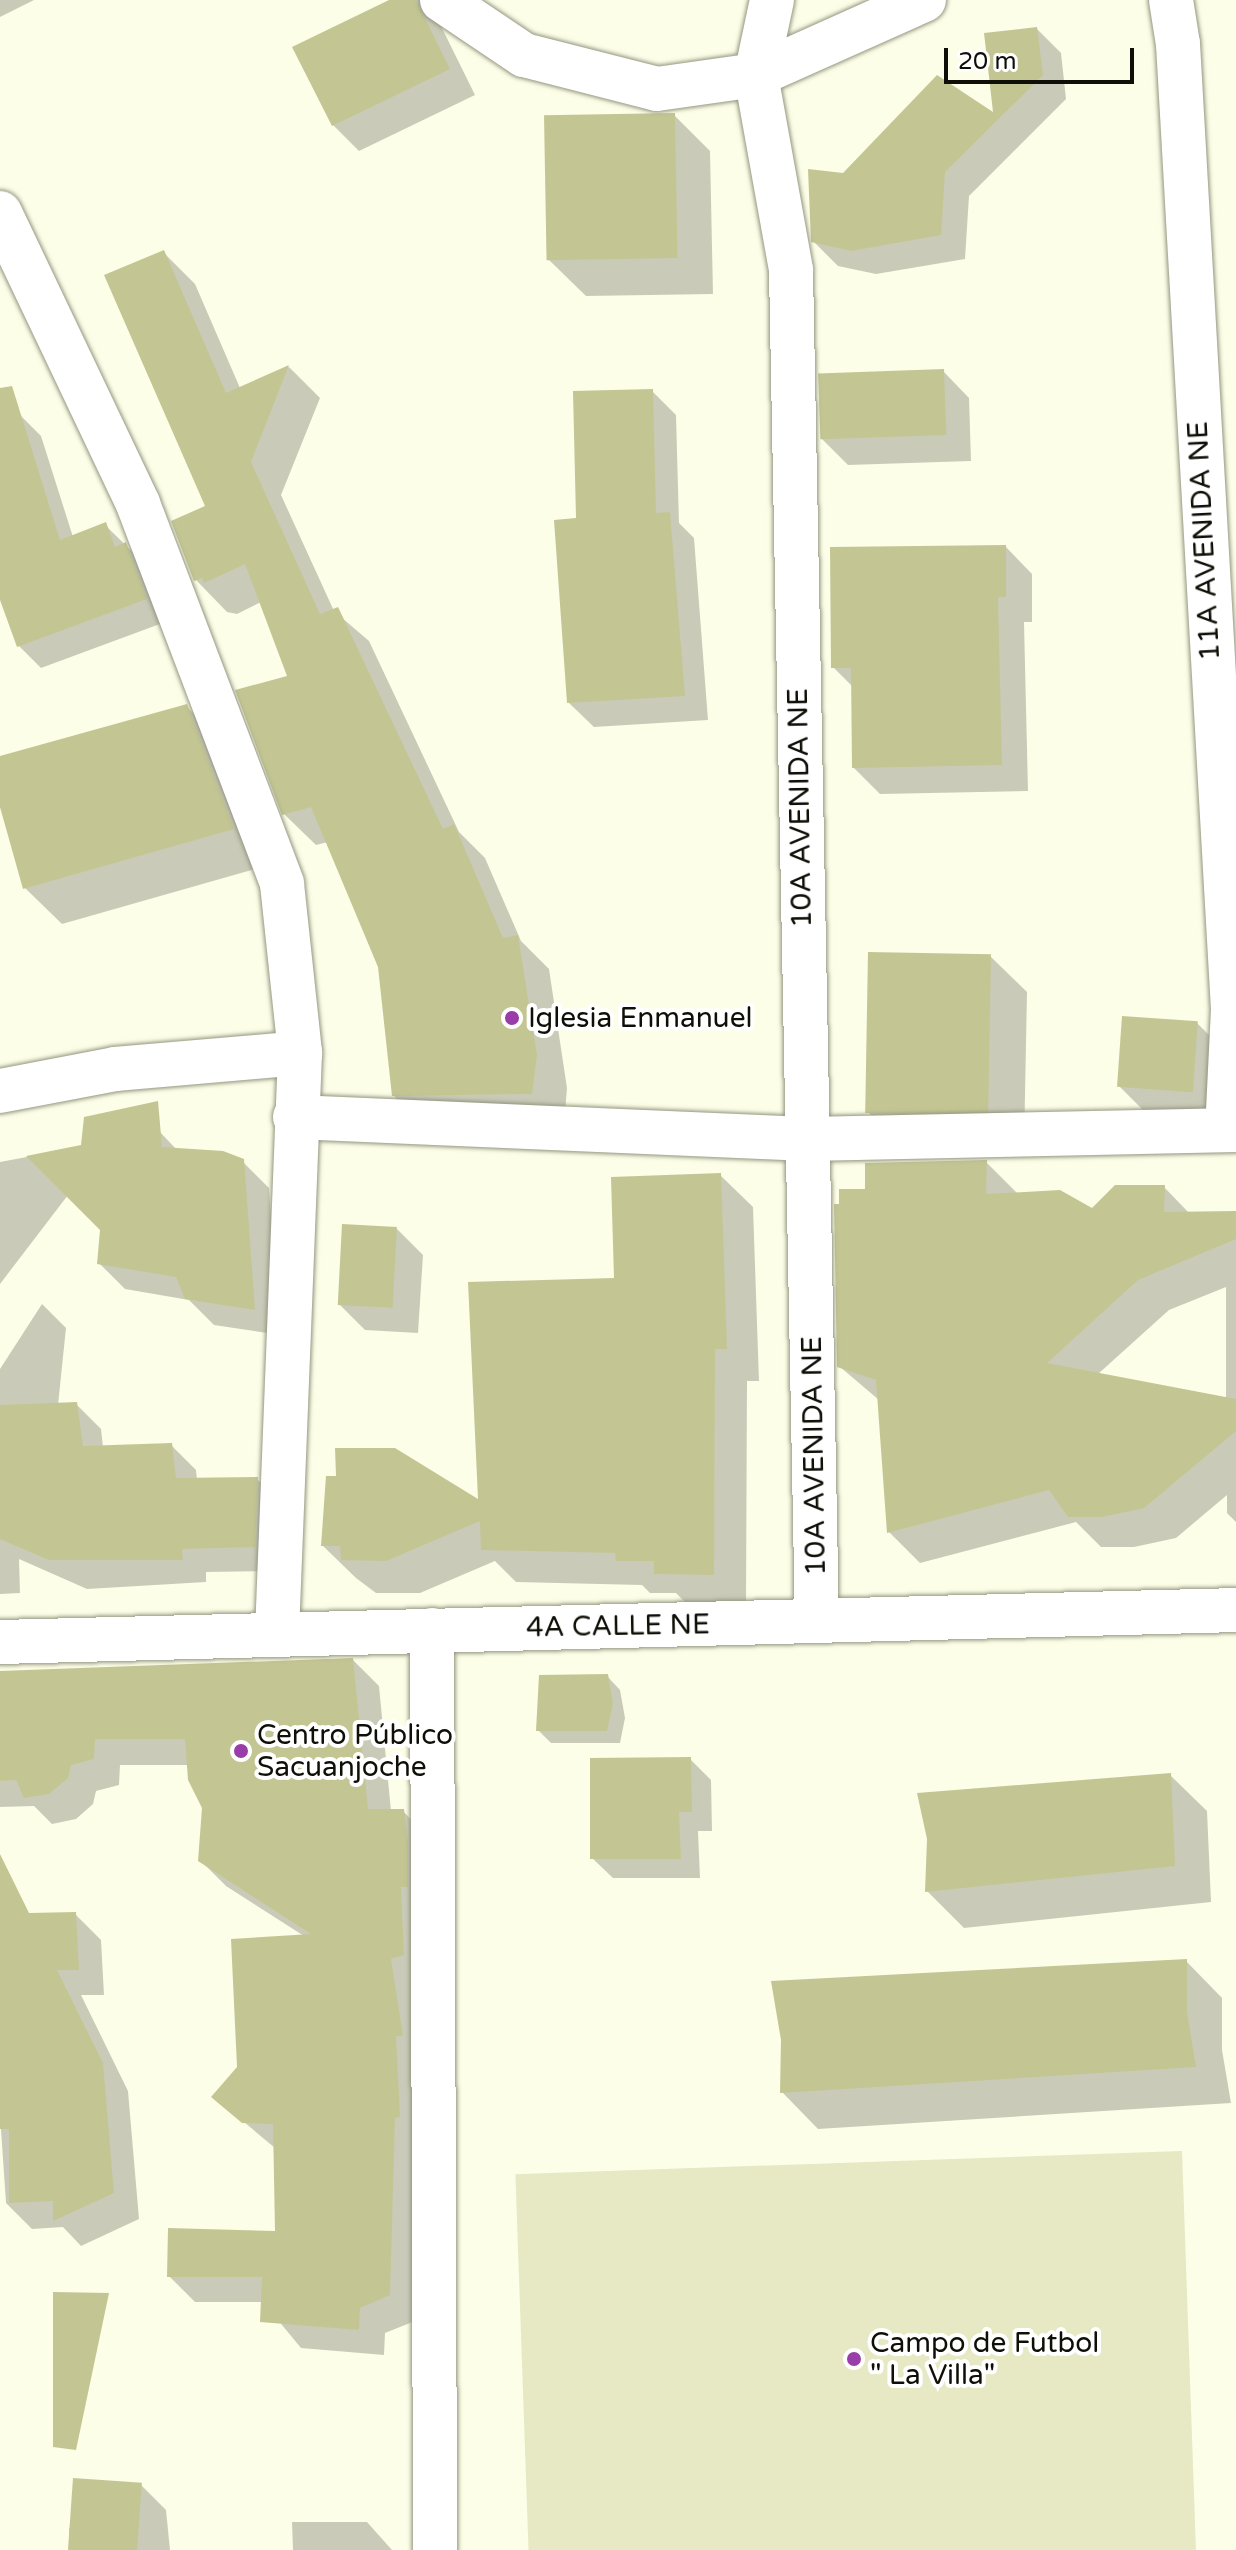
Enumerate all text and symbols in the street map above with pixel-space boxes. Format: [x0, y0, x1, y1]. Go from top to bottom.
scale bar [948, 32, 1138, 82]
text: 20 m [958, 47, 1016, 76]
street label: 11A AVENIDA NE [1181, 420, 1227, 662]
street label: 10A AVENIDA NE [781, 688, 819, 928]
place label: Iglesia Enmanuel [528, 1001, 752, 1035]
marker: Iglesia Enmanuel [503, 1009, 521, 1027]
street label: 10A AVENIDA NE [795, 1336, 833, 1576]
street label: 4A CALLE NE [526, 1608, 710, 1644]
place label: Centro Público Sacuanjoche [257, 1718, 453, 1784]
marker: Centro Público Sacuanjoche [232, 1742, 250, 1760]
place label: Campo de Futbol " La Villa" [870, 2326, 1099, 2392]
marker: Campo de Futbol " La Villa" [845, 2350, 863, 2368]

